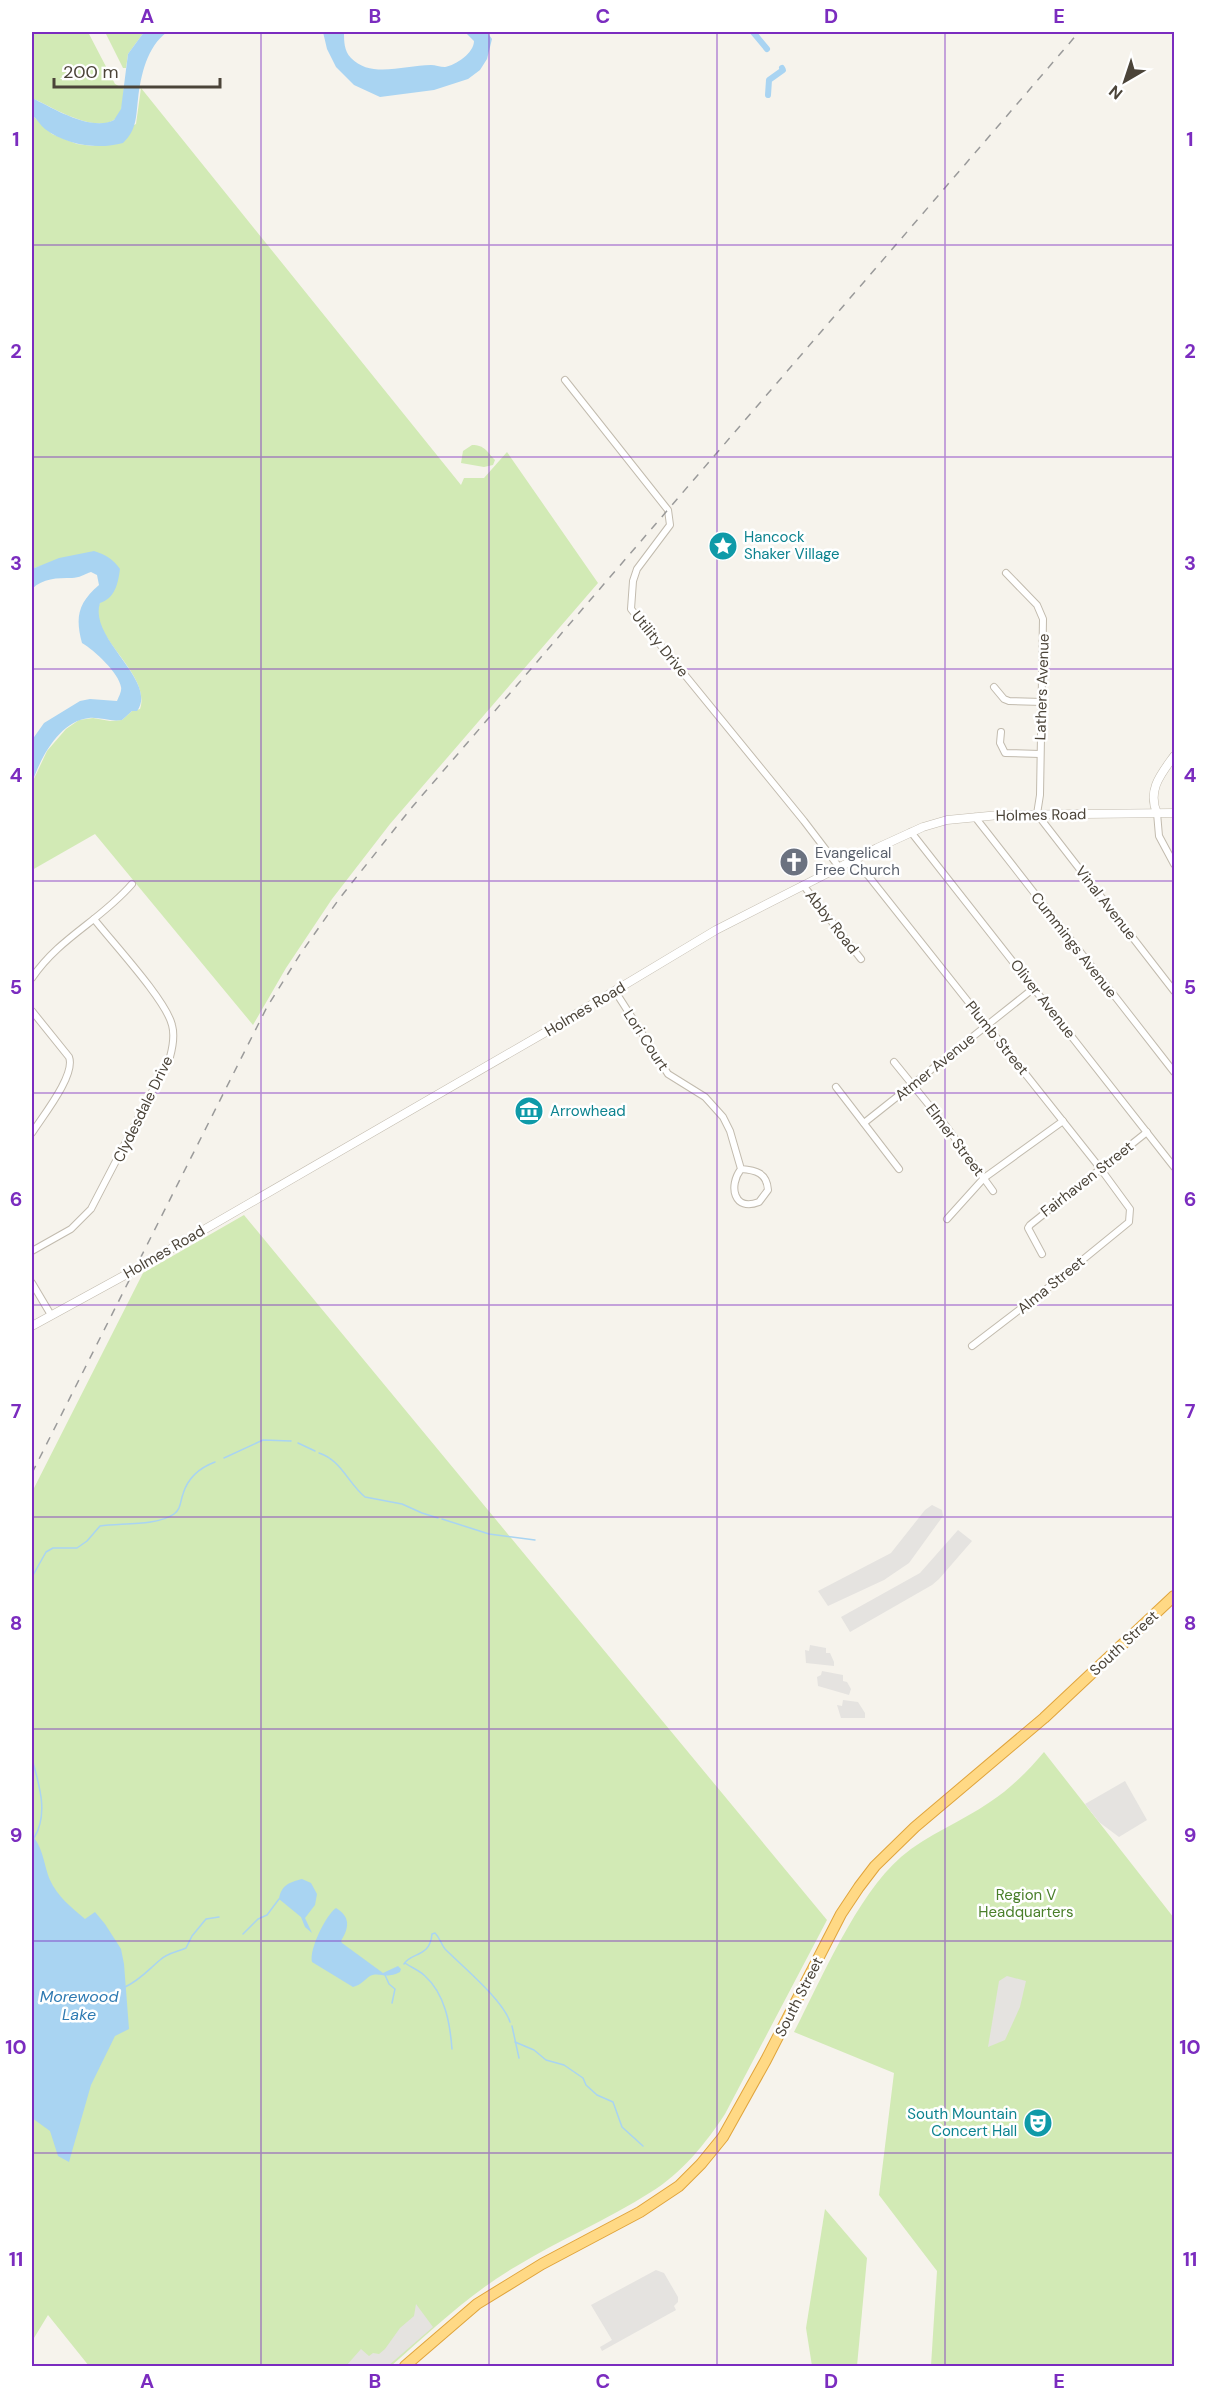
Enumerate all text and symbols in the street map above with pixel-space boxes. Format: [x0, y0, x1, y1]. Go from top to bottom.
text: A [140, 3, 154, 29]
text: B [369, 3, 381, 29]
text: C [596, 3, 610, 29]
text: D [824, 3, 838, 29]
text: E [1053, 3, 1065, 29]
scale bar [54, 51, 220, 89]
north arrow [1095, 51, 1155, 111]
text: 200 m [63, 60, 119, 84]
text: N [1105, 80, 1127, 104]
text: 1 [12, 126, 20, 152]
text: 1 [1186, 126, 1194, 152]
text: 2 [10, 338, 22, 364]
text: 2 [1184, 338, 1196, 364]
place label: Hancock Shaker Village [744, 527, 840, 564]
place icon: Hancock Shaker Village [707, 530, 739, 562]
text: 3 [10, 550, 22, 576]
text: 3 [1184, 550, 1196, 576]
street label: Utility Drive [627, 607, 693, 681]
street label: Lathers Avenue [1030, 633, 1054, 741]
text: 4 [10, 762, 23, 788]
text: 4 [1184, 762, 1197, 788]
street label: Holmes Road [995, 804, 1087, 826]
place label: Evangelical Free Church [815, 843, 900, 880]
church icon: Evangelical Free Church [778, 846, 810, 878]
street label: Vinal Avenue [1071, 862, 1141, 944]
street label: Abby Road [801, 886, 863, 958]
street label: Cummings Avenue [1026, 888, 1122, 1002]
street label: Oliver Avenue [1006, 955, 1080, 1043]
text: 5 [10, 974, 22, 1000]
text: 5 [1184, 974, 1196, 1000]
street label: Holmes Road [541, 977, 629, 1041]
street label: Plumb Street [961, 997, 1033, 1079]
street label: Lori Court [619, 1005, 673, 1075]
street label: Atmer Avenue [891, 1029, 979, 1105]
street label: Clydesdale Drive [109, 1052, 177, 1166]
museum icon: Arrowhead [513, 1095, 545, 1127]
street label: Elmer Street [921, 1100, 989, 1180]
place label: Arrowhead [550, 1101, 626, 1121]
street label: Fairhaven Street [1037, 1136, 1138, 1222]
text: 6 [10, 1186, 22, 1212]
text: 6 [1184, 1186, 1196, 1212]
street label: Holmes Road [120, 1221, 208, 1283]
street label: Alma Street [1013, 1252, 1089, 1318]
text: 7 [11, 1398, 22, 1424]
text: 7 [1185, 1398, 1196, 1424]
street label: South Street [1085, 1606, 1163, 1680]
text: 8 [10, 1610, 22, 1636]
text: 8 [1184, 1610, 1196, 1636]
text: 9 [10, 1822, 22, 1848]
text: 9 [1184, 1822, 1196, 1848]
park label: Region V Headquarters [978, 1885, 1074, 1922]
street label: South Street [770, 1954, 828, 2040]
water label: Morewood Lake [40, 1986, 119, 2025]
text: 10 [5, 2034, 27, 2060]
text: 10 [1179, 2034, 1201, 2060]
place label: South Mountain Concert Hall [907, 2104, 1017, 2141]
theatre icon: South Mountain Concert Hall [1022, 2107, 1054, 2139]
text: 11 [9, 2246, 23, 2272]
text: 11 [1183, 2246, 1197, 2272]
text: A [140, 2368, 154, 2394]
text: B [369, 2368, 381, 2394]
text: C [596, 2368, 610, 2394]
text: D [824, 2368, 838, 2394]
text: E [1053, 2368, 1065, 2394]

